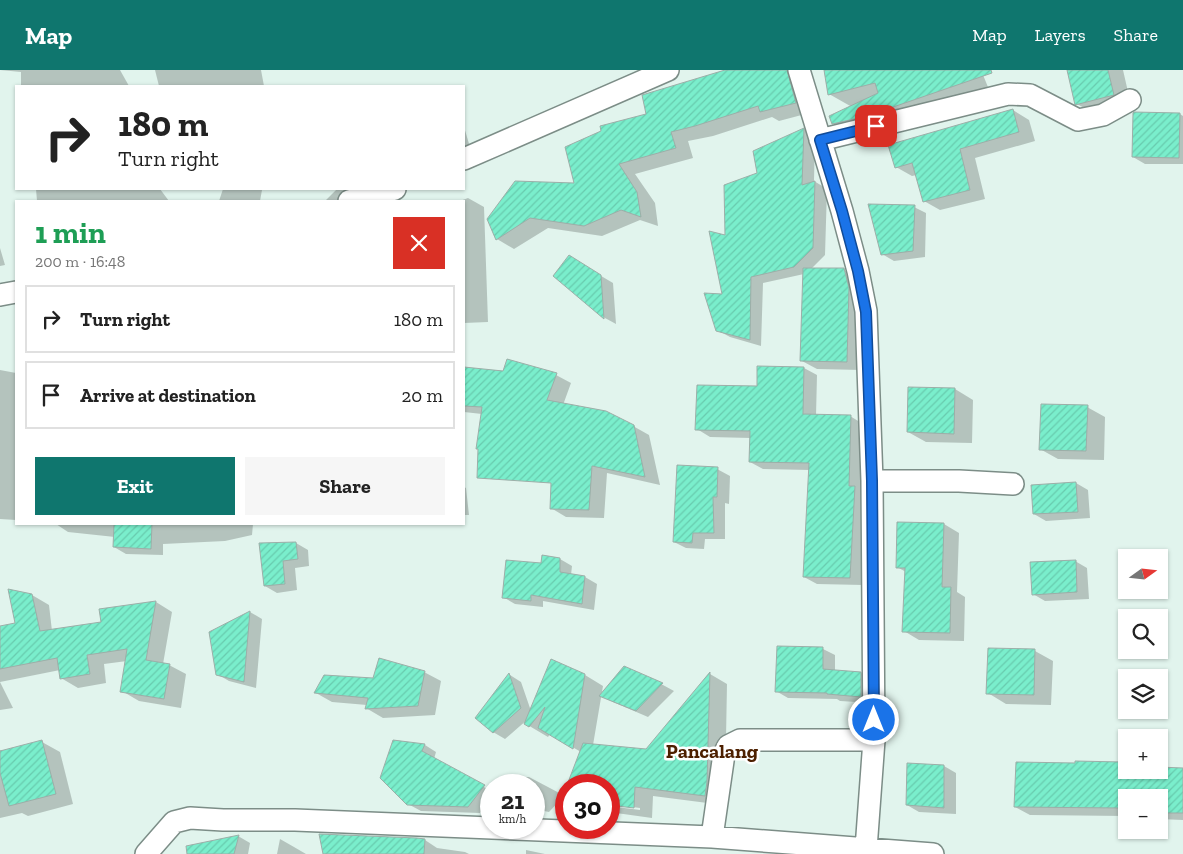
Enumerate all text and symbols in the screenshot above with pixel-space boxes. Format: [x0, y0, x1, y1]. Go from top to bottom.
text: Map [25, 21, 72, 50]
text: Map [972, 24, 1007, 46]
text: Layers [1035, 24, 1086, 46]
text: Share [1114, 24, 1158, 46]
text: 180 m [118, 103, 208, 145]
icon: right [35, 105, 100, 170]
pin [855, 105, 897, 147]
icon: arrive [862, 112, 890, 140]
text: Turn right [118, 145, 219, 172]
text: 1 min [35, 215, 106, 251]
button: close [393, 217, 445, 269]
text: 200 m · 16:48 [35, 252, 125, 271]
icon: right [37, 305, 65, 333]
text: Turn right [80, 308, 170, 331]
text: 180 m [394, 308, 443, 331]
icon: arrive [37, 381, 65, 409]
text: Arrive at destination [80, 384, 256, 407]
text: 20 m [402, 384, 443, 407]
button: Exit [35, 457, 235, 515]
button: Share [245, 457, 445, 515]
north arrow [1118, 549, 1168, 599]
map controls [1118, 549, 1168, 839]
button: search [1118, 609, 1168, 659]
button: layers [1118, 669, 1168, 719]
position arrow [847, 693, 899, 745]
button: + [1118, 729, 1168, 779]
district label: Pancalang [666, 739, 759, 763]
speed limit sign: 30 [555, 774, 620, 839]
text: 21 [501, 785, 524, 815]
button: − [1118, 789, 1168, 839]
text: km/h [499, 812, 526, 826]

